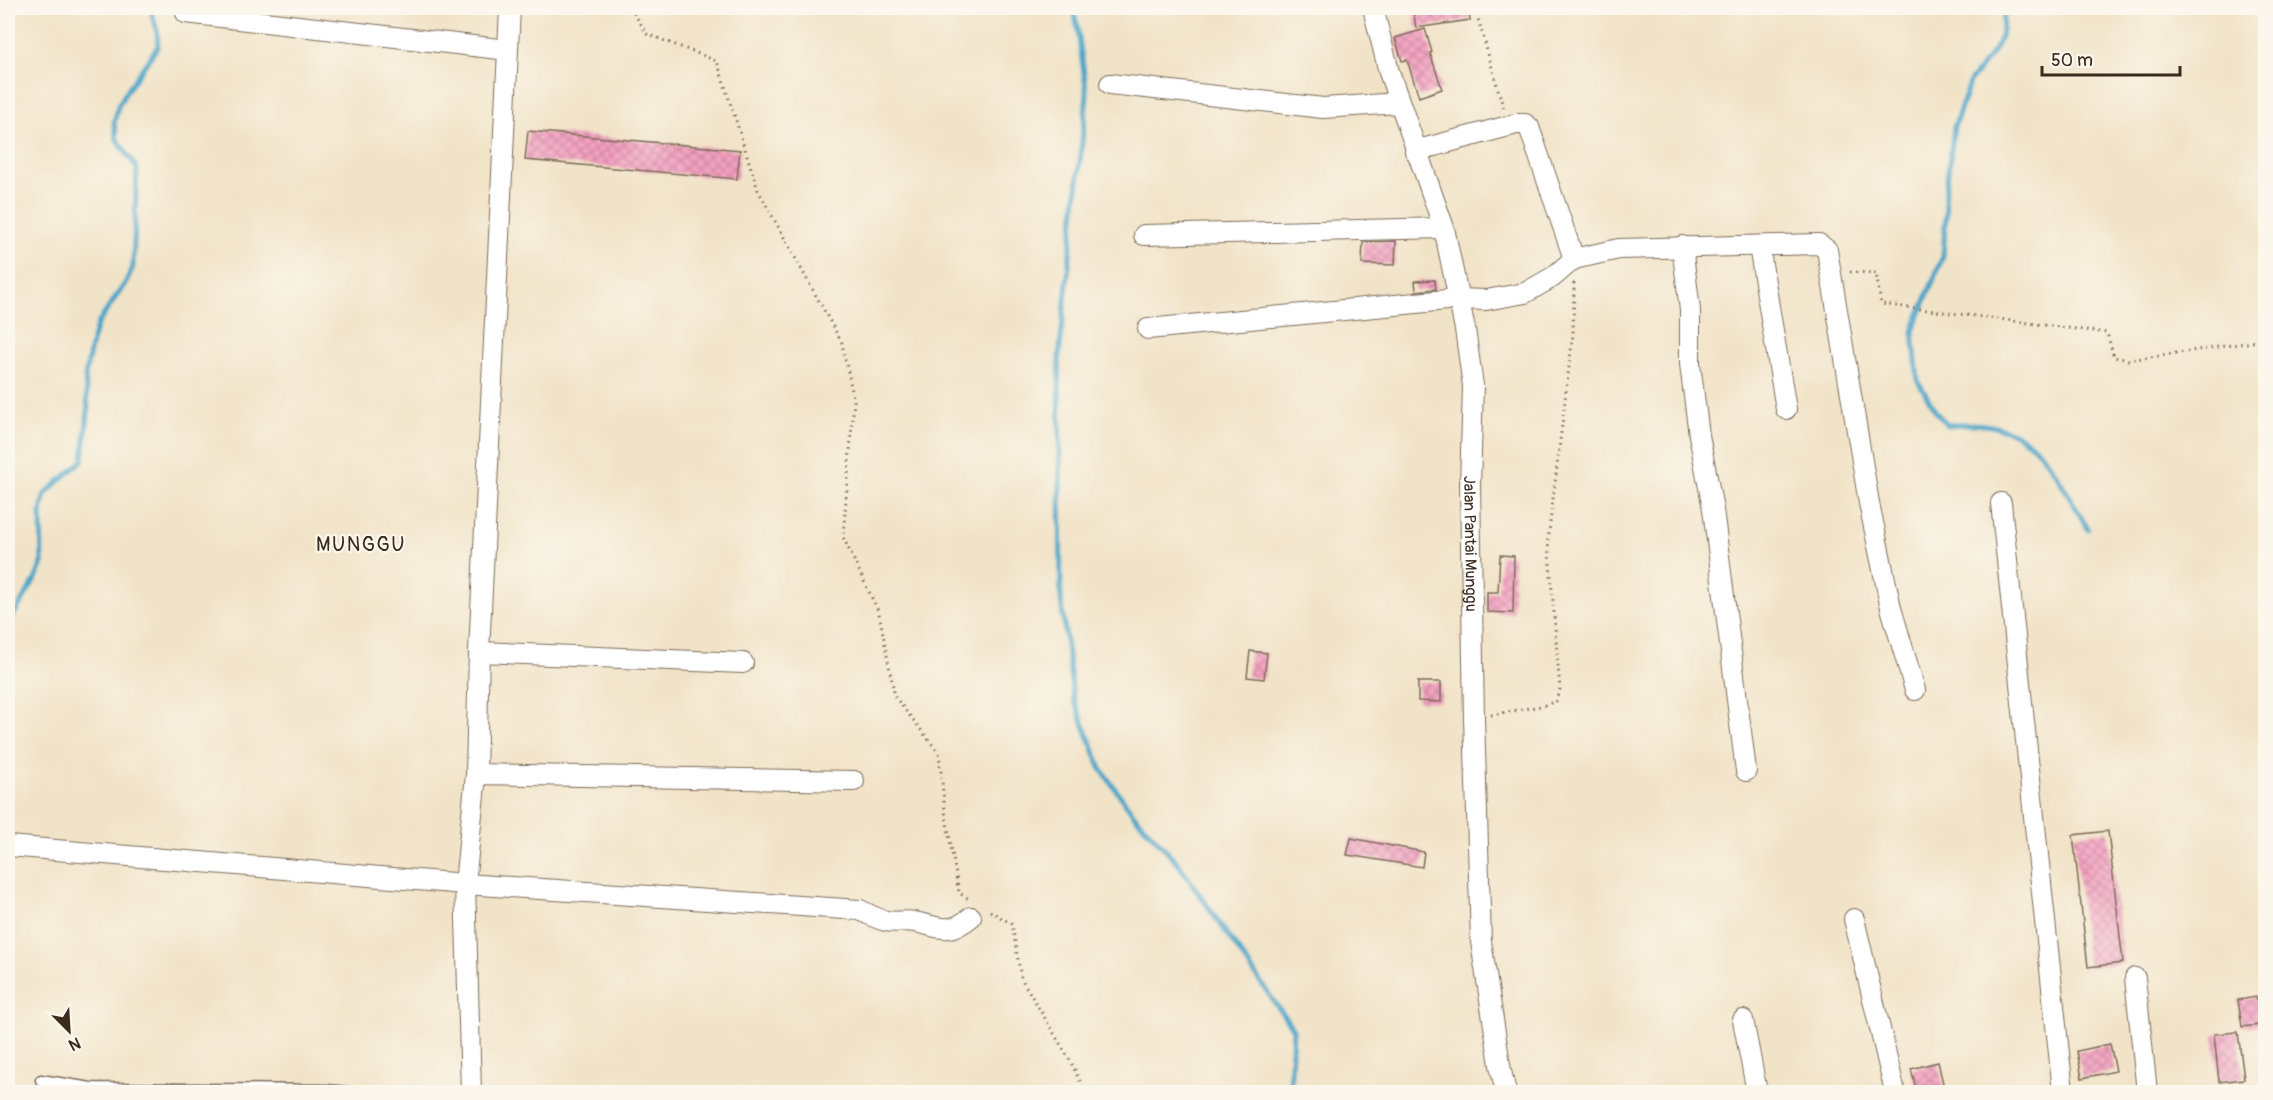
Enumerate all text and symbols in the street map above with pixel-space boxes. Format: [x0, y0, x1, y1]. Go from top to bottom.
scale bar [2042, 39, 2180, 77]
text: 50 m [2051, 49, 2093, 72]
street label: Jalan Pantai Munggu [1459, 476, 1481, 612]
district label: MUNGGU [316, 532, 406, 557]
north arrow [39, 1001, 99, 1061]
text: N [66, 1032, 84, 1055]

